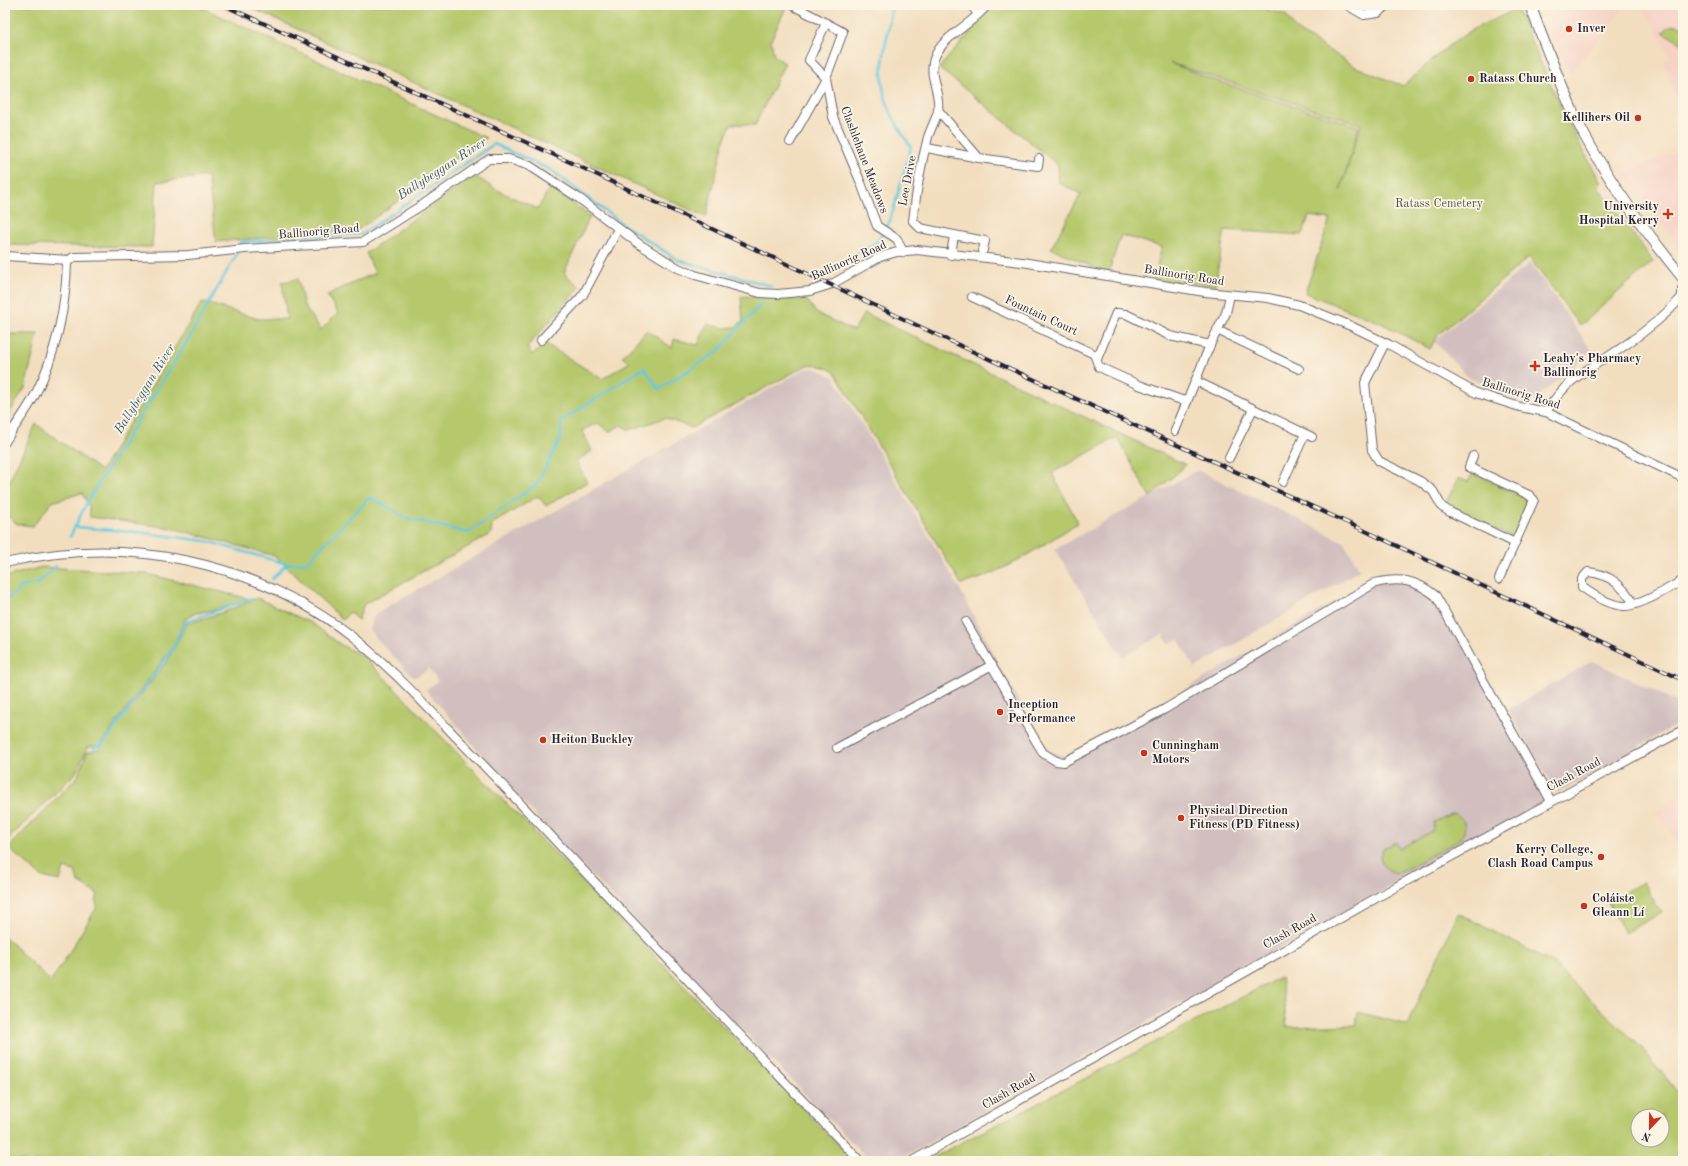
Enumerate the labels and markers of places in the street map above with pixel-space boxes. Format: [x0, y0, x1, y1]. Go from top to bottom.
place label: Inver [1577, 23, 1606, 35]
marker: Inver [1564, 24, 1574, 34]
place label: Ratass Church [1479, 73, 1557, 85]
marker: Ratass Church [1466, 74, 1476, 84]
place label: Kellihers Oil [1562, 112, 1630, 124]
marker: Kellihers Oil [1633, 113, 1643, 123]
place label: University Hospital Kerry [1579, 201, 1659, 227]
marker: University Hospital Kerry [1662, 208, 1674, 220]
place label: Leahy's Pharmacy Ballinorig [1543, 353, 1641, 379]
marker: Leahy's Pharmacy Ballinorig [1530, 361, 1540, 371]
place label: Inception Performance [1008, 699, 1076, 725]
marker: Inception Performance [995, 707, 1005, 717]
place label: Heiton Buckley [551, 734, 634, 746]
marker: Heiton Buckley [538, 735, 548, 745]
place label: Cunningham Motors [1152, 740, 1220, 766]
marker: Cunningham Motors [1139, 748, 1149, 758]
place label: Physical Direction Fitness (PD Fitness) [1189, 805, 1300, 831]
marker: Physical Direction Fitness (PD Fitness) [1176, 813, 1186, 823]
place label: Kerry College, Clash Road Campus [1487, 844, 1593, 870]
marker: Kerry College, Clash Road Campus [1596, 852, 1606, 862]
place label: Coláiste Gleann Lí [1592, 893, 1645, 919]
marker: Coláiste Gleann Lí [1579, 901, 1589, 911]

